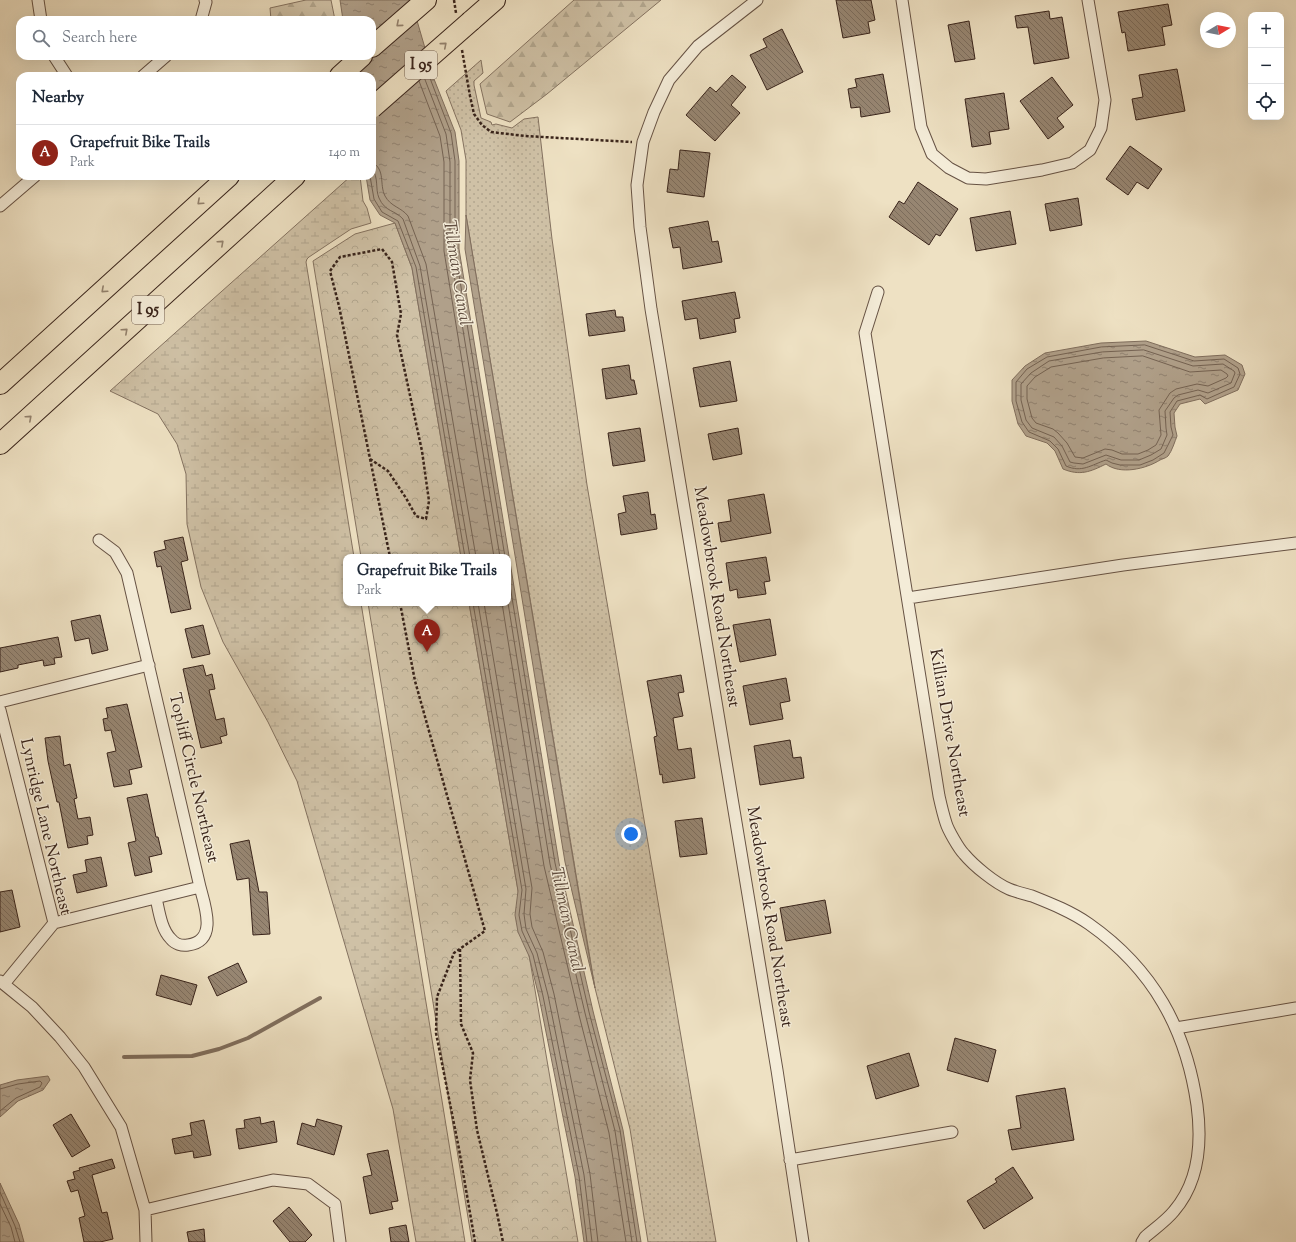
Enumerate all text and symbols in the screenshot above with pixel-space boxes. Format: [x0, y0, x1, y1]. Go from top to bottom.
north arrow [1200, 12, 1236, 48]
map controls [1248, 12, 1284, 120]
button: + [1248, 12, 1284, 48]
search box [16, 16, 376, 60]
one-way arrow [396, 19, 404, 26]
icon: search [30, 27, 52, 49]
text: Search here [62, 28, 137, 49]
one-way arrow [439, 43, 446, 50]
button: − [1248, 48, 1284, 84]
road number: I 95 [405, 51, 437, 79]
button: locate [1248, 84, 1284, 120]
text: Nearby [32, 86, 84, 110]
text: Grapefruit Bike Trails [70, 133, 210, 154]
text: A [40, 144, 50, 162]
text: 140 m [329, 144, 360, 162]
text: Park [70, 154, 95, 172]
one-way arrow [197, 197, 205, 205]
water label: Tillman Canal [435, 218, 477, 328]
one-way arrow [216, 241, 224, 248]
one-way arrow [101, 285, 109, 292]
road number: I 95 [132, 296, 164, 324]
one-way arrow [120, 328, 128, 336]
one-way arrow [24, 416, 32, 423]
street label: Meadowbrook Road Northeast [687, 485, 745, 709]
popup [343, 554, 511, 606]
text: Grapefruit Bike Trails [357, 561, 497, 582]
text: Park [357, 582, 382, 600]
pin: A [414, 619, 440, 652]
street label: Killian Drive Northeast [922, 647, 976, 819]
street label: Topliff Circle Northeast [162, 691, 224, 865]
street label: Lynridge Lane Northeast [13, 736, 77, 918]
street label: Meadowbrook Road Northeast [740, 805, 798, 1029]
your location [621, 824, 641, 844]
water label: Tillman Canal [542, 865, 590, 975]

